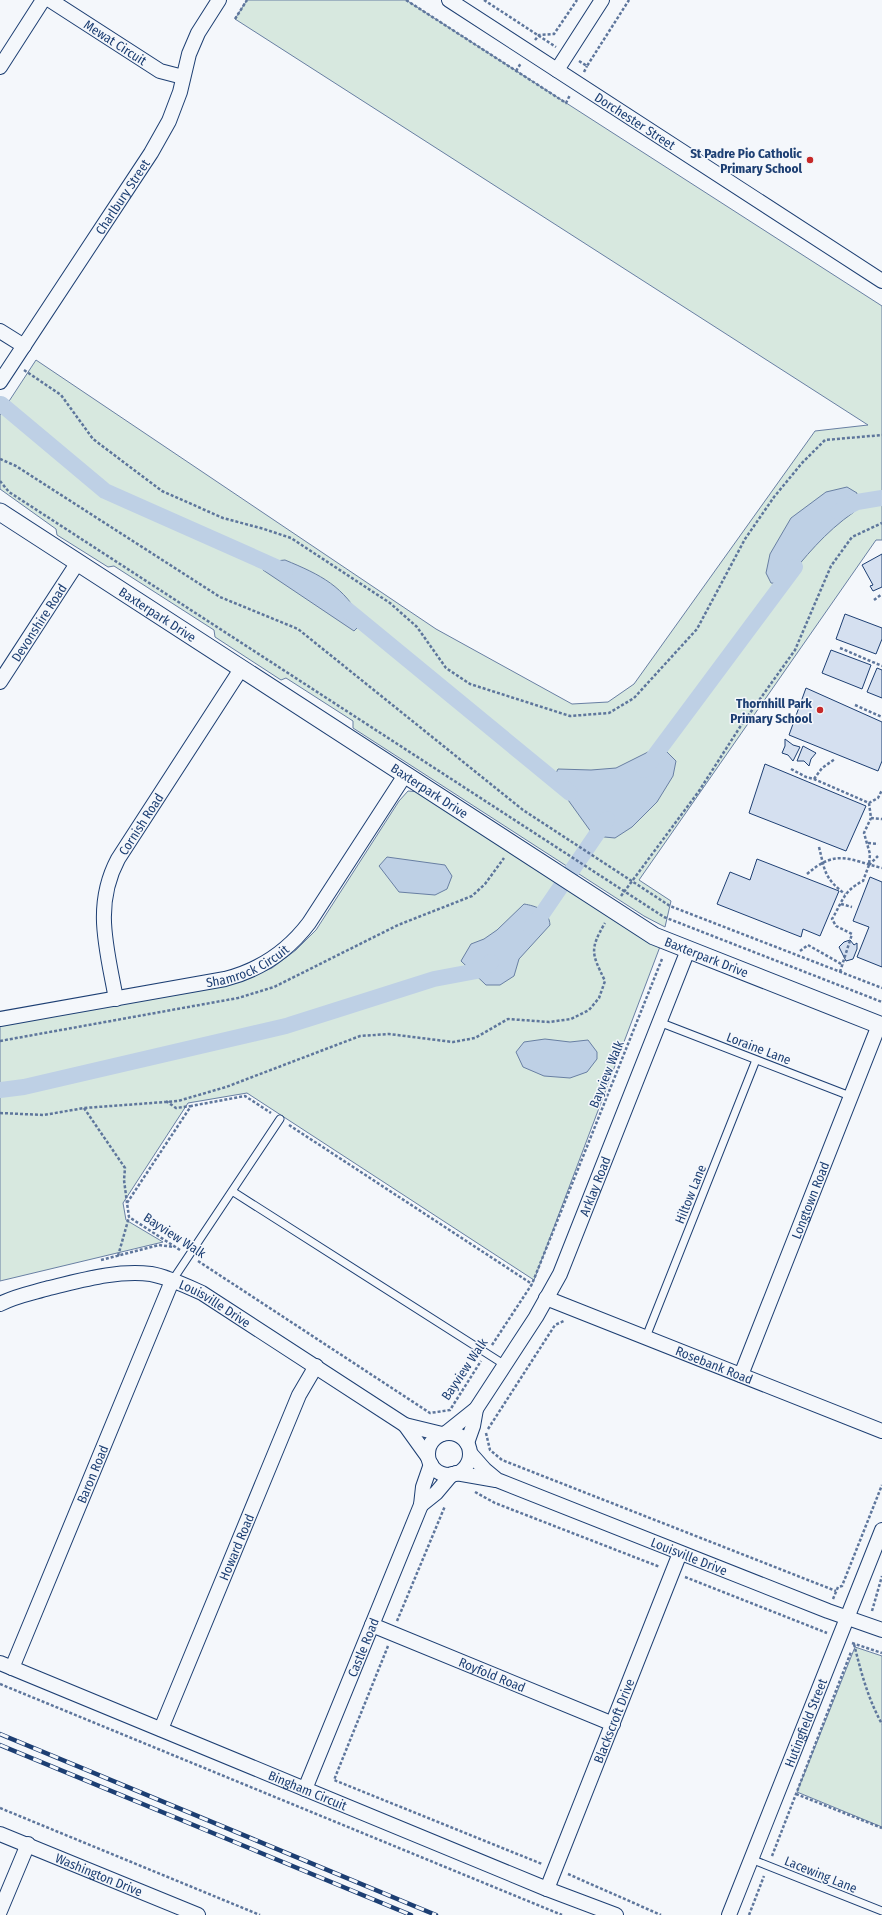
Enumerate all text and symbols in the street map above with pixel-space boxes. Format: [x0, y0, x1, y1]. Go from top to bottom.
street label: Mewat Circuit [81, 17, 150, 69]
street label: Dorchester Street [592, 90, 679, 153]
place label: St Padre Pio Catholic Primary School [690, 146, 802, 176]
marker: St Padre Pio Catholic Primary School [805, 155, 815, 165]
street label: Charlbury Street [92, 156, 153, 237]
street label: Devonshire Road [8, 581, 70, 664]
street label: Baxterpark Drive [116, 584, 199, 645]
place label: Thornhill Park Primary School [730, 696, 812, 726]
marker: Thornhill Park Primary School [815, 705, 825, 715]
street label: Baxterpark Drive [388, 761, 471, 821]
street label: Cornish Road [116, 791, 166, 858]
street label: Baxterpark Drive [662, 934, 750, 980]
street label: Shamrock Circuit [205, 941, 292, 990]
street label: Loraine Lane [725, 1029, 793, 1068]
street label: Bayview Walk [586, 1037, 627, 1110]
street label: Arklay Road [577, 1154, 614, 1218]
street label: Longtown Road [788, 1160, 832, 1241]
street label: Hiltow Lane [672, 1162, 709, 1226]
street label: Bayview Walk [141, 1210, 209, 1262]
street label: Louisville Drive [177, 1277, 253, 1331]
street label: Bayview Walk [438, 1335, 491, 1403]
street label: Rosebank Road [673, 1343, 755, 1387]
street label: Baron Road [74, 1443, 111, 1505]
street label: Howard Road [216, 1512, 257, 1583]
street label: Louisville Drive [649, 1535, 729, 1578]
street label: Castle Road [345, 1616, 382, 1679]
street label: Royfold Road [457, 1655, 528, 1695]
street label: Hutingfield Street [782, 1676, 830, 1769]
street label: Blackscroft Drive [591, 1677, 638, 1765]
street label: Bingham Circuit [266, 1768, 350, 1814]
street label: Washington Drive [53, 1850, 145, 1899]
street label: Lacewing Lane [782, 1853, 859, 1896]

